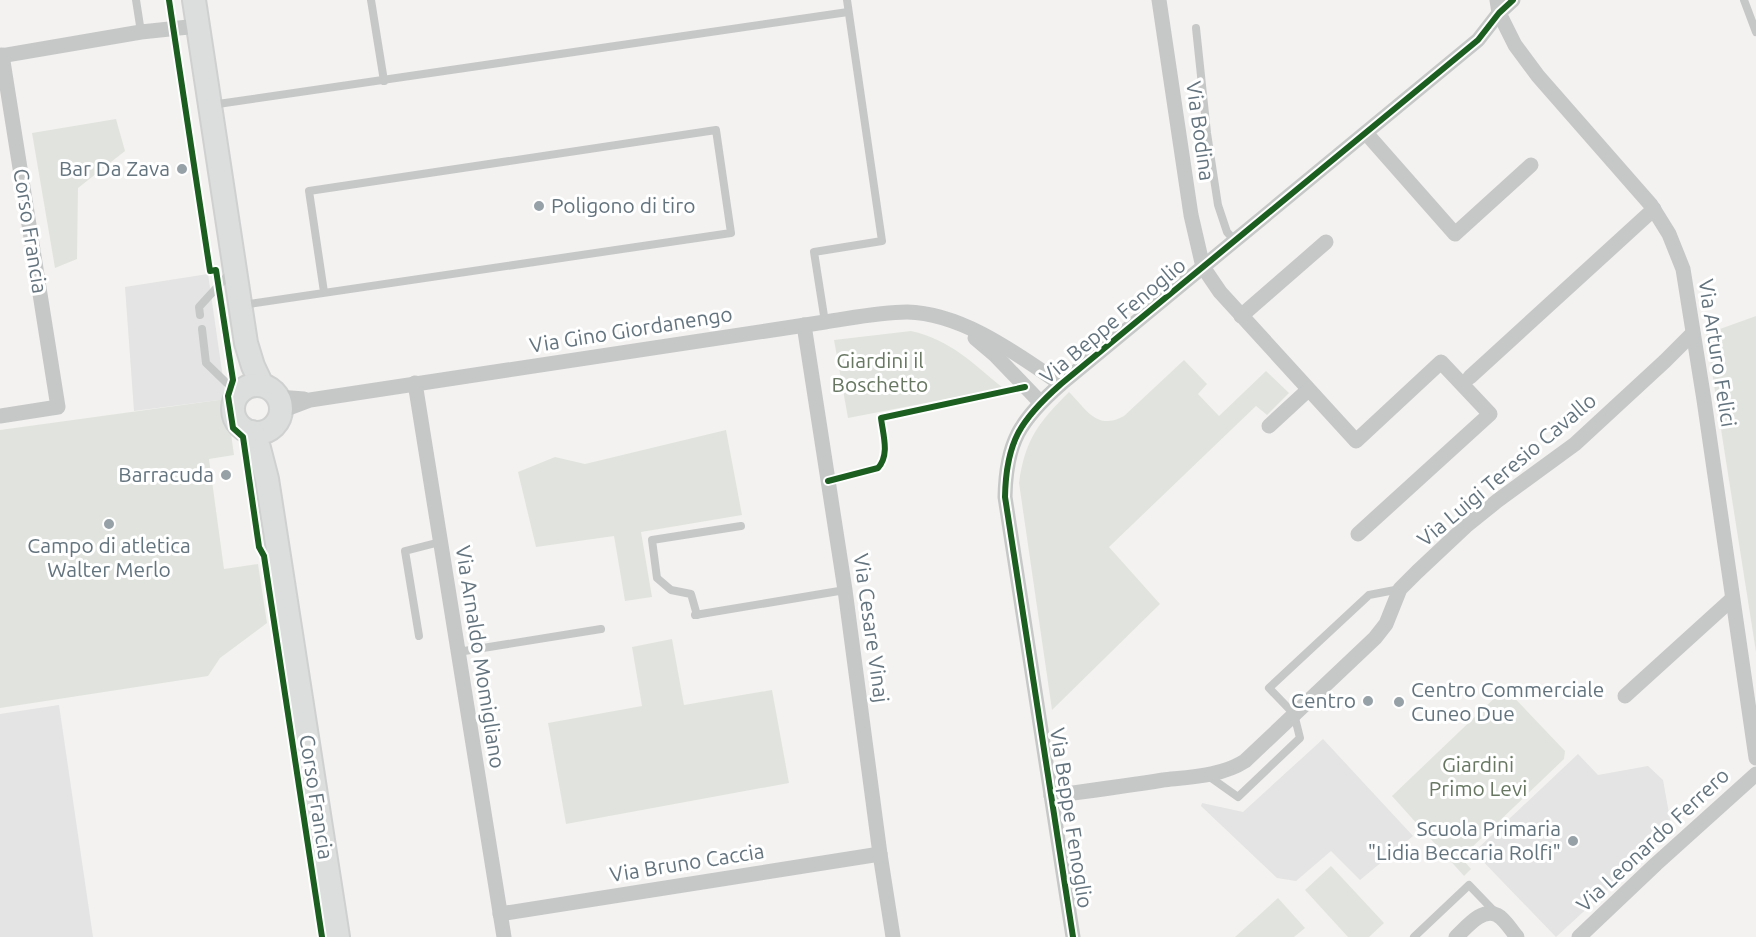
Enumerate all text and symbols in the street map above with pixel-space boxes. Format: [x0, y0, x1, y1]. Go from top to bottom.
street label: Via Bodina [1182, 79, 1220, 182]
place label: Bar Da Zava [59, 156, 170, 180]
marker: Bar Da Zava [175, 162, 189, 176]
street label: Corso Francia [9, 167, 53, 295]
place label: Poligono di tiro [551, 193, 695, 217]
marker: Poligono di tiro [532, 199, 546, 213]
street label: Via Beppe Fenoglio [1035, 252, 1190, 388]
street label: Via Arturo Felici [1694, 277, 1742, 429]
street label: Via Gino Giordanengo [528, 301, 734, 357]
park label: Giardini il Boschetto [832, 348, 928, 396]
street label: Via Luigi Teresio Cavallo [1412, 388, 1600, 551]
place label: Barracuda [118, 462, 214, 486]
marker: Barracuda [219, 468, 233, 482]
marker: Campo di atletica Walter Merlo [102, 517, 116, 531]
place label: Campo di atletica Walter Merlo [27, 533, 191, 581]
street label: Via Arnaldo Momigliano [451, 544, 510, 770]
street label: Via Cesare Vinaj [850, 552, 894, 704]
place label: Centro Commerciale Cuneo Due [1411, 677, 1604, 725]
place label: Centro [1291, 688, 1356, 712]
marker: Centro [1361, 694, 1375, 708]
marker: Centro Commerciale Cuneo Due [1392, 695, 1406, 709]
street label: Via Beppe Fenoglio [1046, 726, 1098, 910]
street label: Corso Francia [295, 733, 339, 861]
park label: Giardini Primo Levi [1429, 752, 1527, 800]
street label: Via Leonardo Ferrero [1571, 762, 1734, 916]
place label: Scuola Primaria "Lidia Beccaria Rolfi" [1368, 816, 1561, 864]
marker: Scuola Primaria "Lidia Beccaria Rolfi" [1566, 834, 1580, 848]
street label: Via Bruno Caccia [608, 838, 766, 886]

